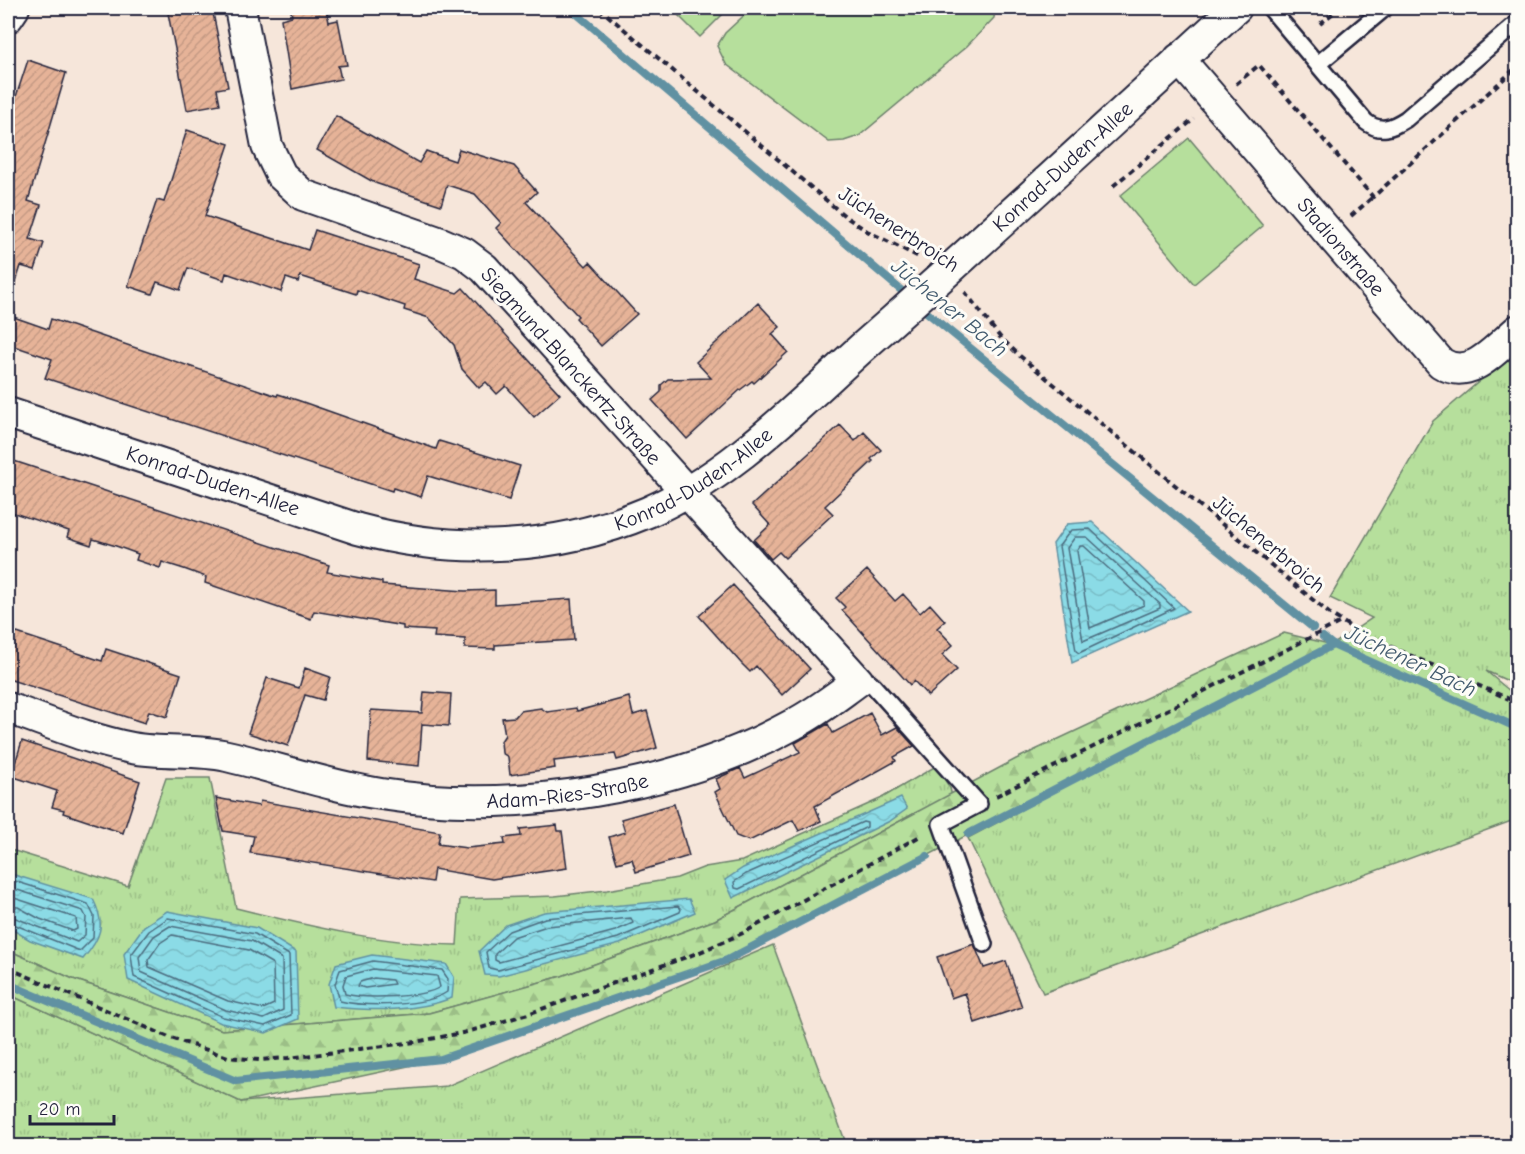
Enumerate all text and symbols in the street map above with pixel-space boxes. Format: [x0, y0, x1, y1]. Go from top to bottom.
street label: Konrad-Duden-Allee [988, 97, 1138, 237]
street label: Jüchenerbroich [834, 181, 964, 277]
street label: Stadionstraße [1292, 193, 1390, 301]
water label: Jüchener Bach [885, 252, 1013, 363]
street label: Siegmund-Blanckertz-Straße [476, 262, 666, 470]
street label: Konrad-Duden-Allee [611, 423, 777, 536]
street label: Konrad-Duden-Allee [123, 441, 303, 521]
street label: Jüchenerbroich [1208, 490, 1330, 598]
water label: Jüchener Bach [1340, 619, 1480, 703]
street label: Adam-Ries-Straße [486, 768, 651, 813]
scale bar [30, 1088, 114, 1126]
text: 20 m [39, 1099, 80, 1120]

